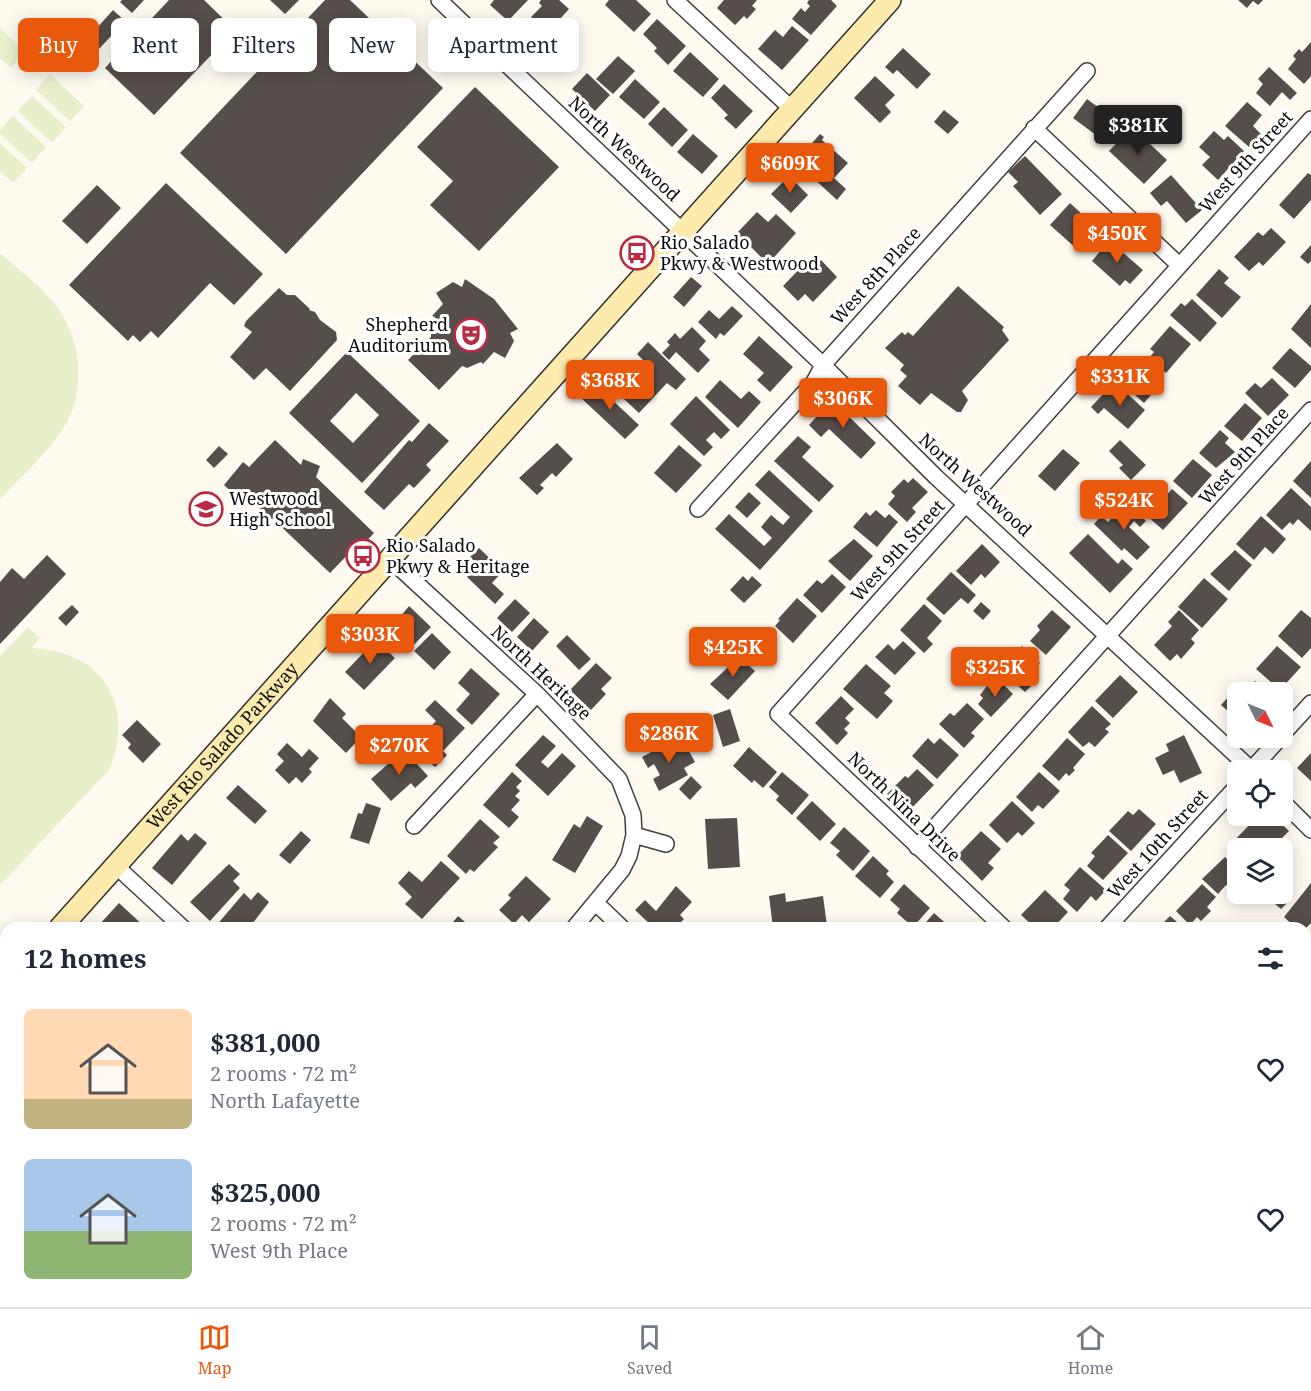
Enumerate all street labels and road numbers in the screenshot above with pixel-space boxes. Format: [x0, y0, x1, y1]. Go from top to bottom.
street label: North Westwood [564, 90, 686, 206]
street label: West 9th Street [1193, 105, 1297, 217]
street label: West 8th Place [825, 221, 926, 329]
street label: West 9th Place [1193, 401, 1294, 509]
street label: North Westwood [914, 427, 1037, 541]
street label: West 9th Street [845, 494, 949, 606]
street label: North Heritage [486, 620, 597, 725]
street label: West Rio Salado Parkway [141, 656, 304, 834]
street label: North Nina Drive [843, 746, 966, 866]
street label: West 10th Street [1102, 784, 1213, 903]

